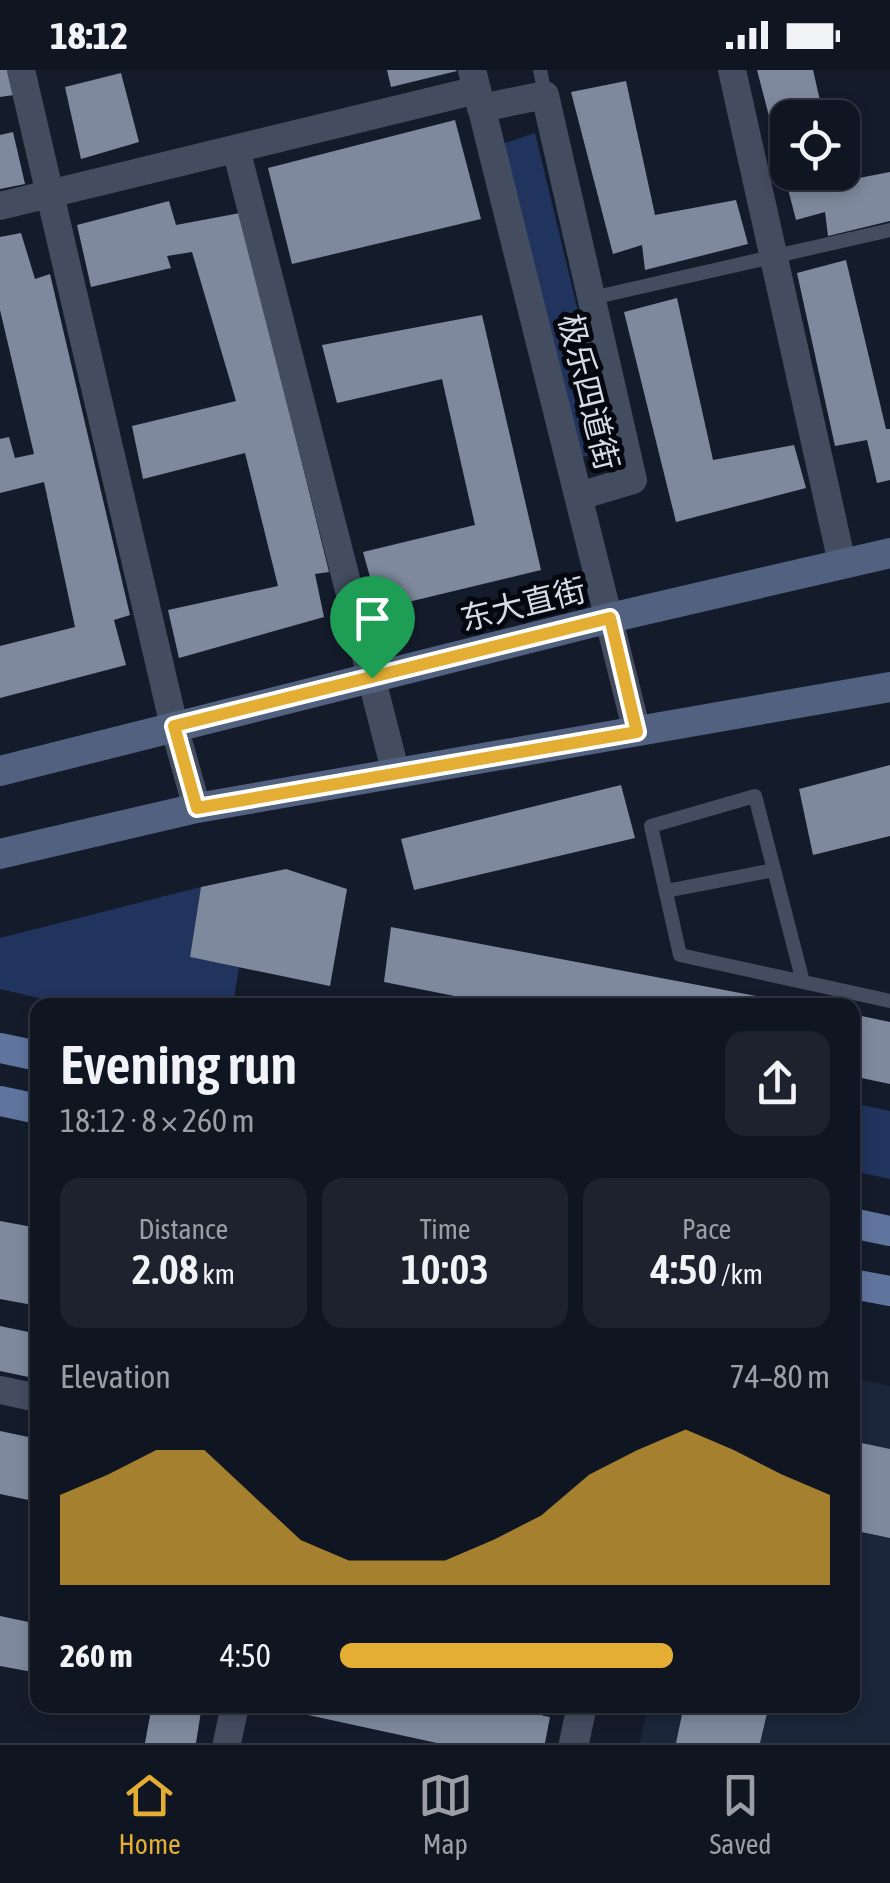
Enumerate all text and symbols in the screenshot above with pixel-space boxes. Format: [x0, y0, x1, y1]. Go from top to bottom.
text: 18:12 [50, 14, 128, 57]
map controls [770, 100, 860, 190]
button: locate [770, 100, 860, 190]
street label: 极乐四道街 [552, 310, 626, 474]
street label: 东大直街 [456, 571, 590, 637]
pin [330, 576, 415, 679]
icon: arrive [345, 591, 400, 646]
button: share [725, 1031, 830, 1136]
text: Evening run [60, 1033, 297, 1096]
text: 18:12 · 8 × 260 m [60, 1102, 254, 1139]
text: Distance [138, 1213, 228, 1245]
text: Time [419, 1213, 471, 1245]
text: Pace [682, 1213, 731, 1245]
text: 2.08 [132, 1245, 199, 1293]
text: 10:03 [401, 1245, 489, 1293]
text: 4:50 [650, 1245, 717, 1293]
text: km [199, 1258, 235, 1290]
text: /km [717, 1258, 763, 1290]
text: Elevation [60, 1358, 171, 1395]
text: 74–80 m [730, 1358, 830, 1395]
text: 260 m [60, 1637, 133, 1674]
text: 4:50 [220, 1637, 271, 1674]
tab: Home [118, 1768, 181, 1860]
tab: Map [418, 1768, 473, 1860]
tab: Saved [710, 1768, 772, 1860]

